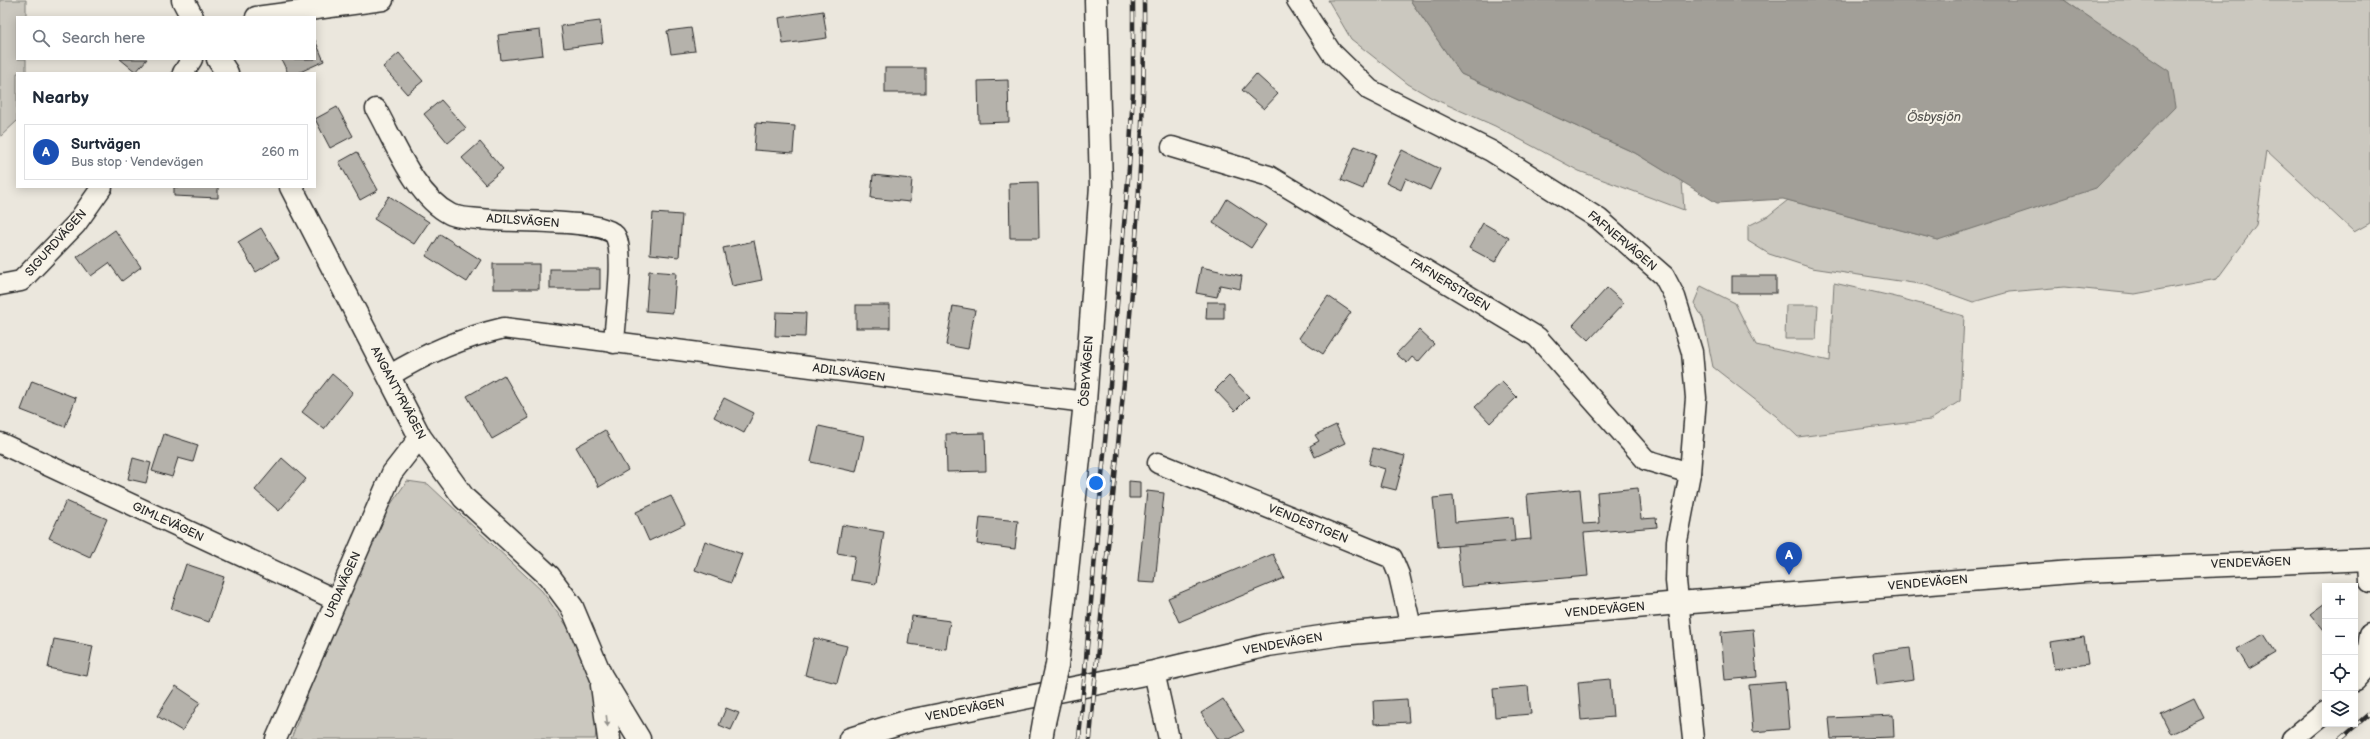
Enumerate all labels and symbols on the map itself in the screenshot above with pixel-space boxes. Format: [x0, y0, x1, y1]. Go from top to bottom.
water label: Ösbysjön [1907, 109, 1961, 125]
street label: SIGURDVÄGEN [21, 206, 90, 280]
street label: FAFNERVÄGEN [1584, 207, 1660, 274]
street label: ADILSVÄGEN [486, 210, 560, 231]
street label: FAFNERSTIGEN [1407, 255, 1493, 315]
street label: ÖSBYVÄGEN [1076, 335, 1097, 407]
street label: ANGANTYRVÄGEN [367, 343, 430, 442]
street label: ADILSVÄGEN [812, 359, 886, 386]
your location [1086, 473, 1106, 493]
street label: GIMLEVÄGEN [130, 498, 207, 545]
street label: VENDESTIGEN [1266, 501, 1350, 547]
pin: A [1776, 542, 1802, 575]
street label: URDAVÄGEN [321, 549, 364, 621]
street label: VENDEVÄGEN [2211, 553, 2291, 572]
street label: VENDEVÄGEN [1887, 571, 1969, 594]
street label: VENDEVÄGEN [1564, 598, 1646, 621]
street label: VENDEVÄGEN [1242, 629, 1324, 658]
street label: VENDEVÄGEN [924, 694, 1006, 725]
one-way arrow [604, 715, 610, 728]

